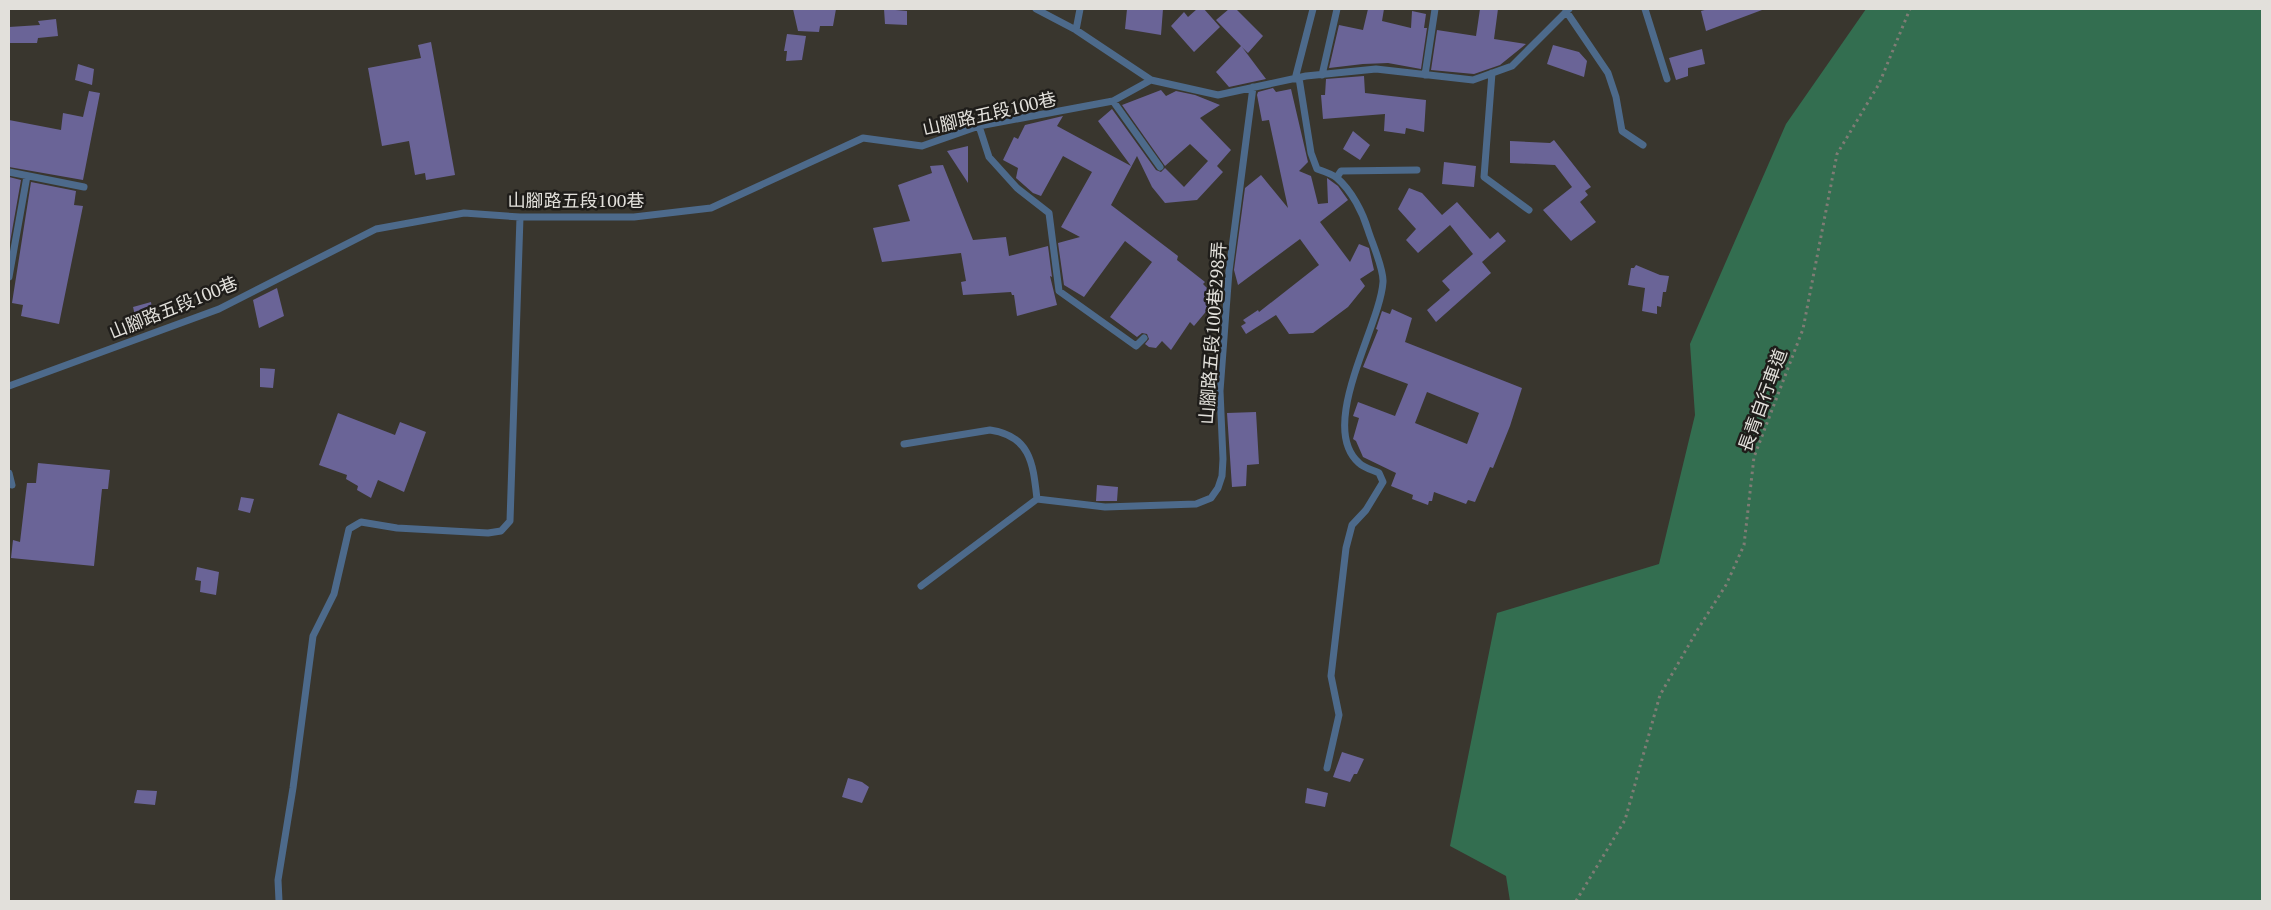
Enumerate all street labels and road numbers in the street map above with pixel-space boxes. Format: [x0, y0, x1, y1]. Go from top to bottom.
street label: 山腳路五段100巷 [920, 86, 1058, 140]
street label: 山腳路五段100巷 [508, 188, 644, 212]
street label: 山腳路五段100巷298弄 [1194, 241, 1230, 425]
street label: 山腳路五段100巷 [105, 270, 241, 344]
street label: 長青自行車道 [1732, 345, 1792, 455]

